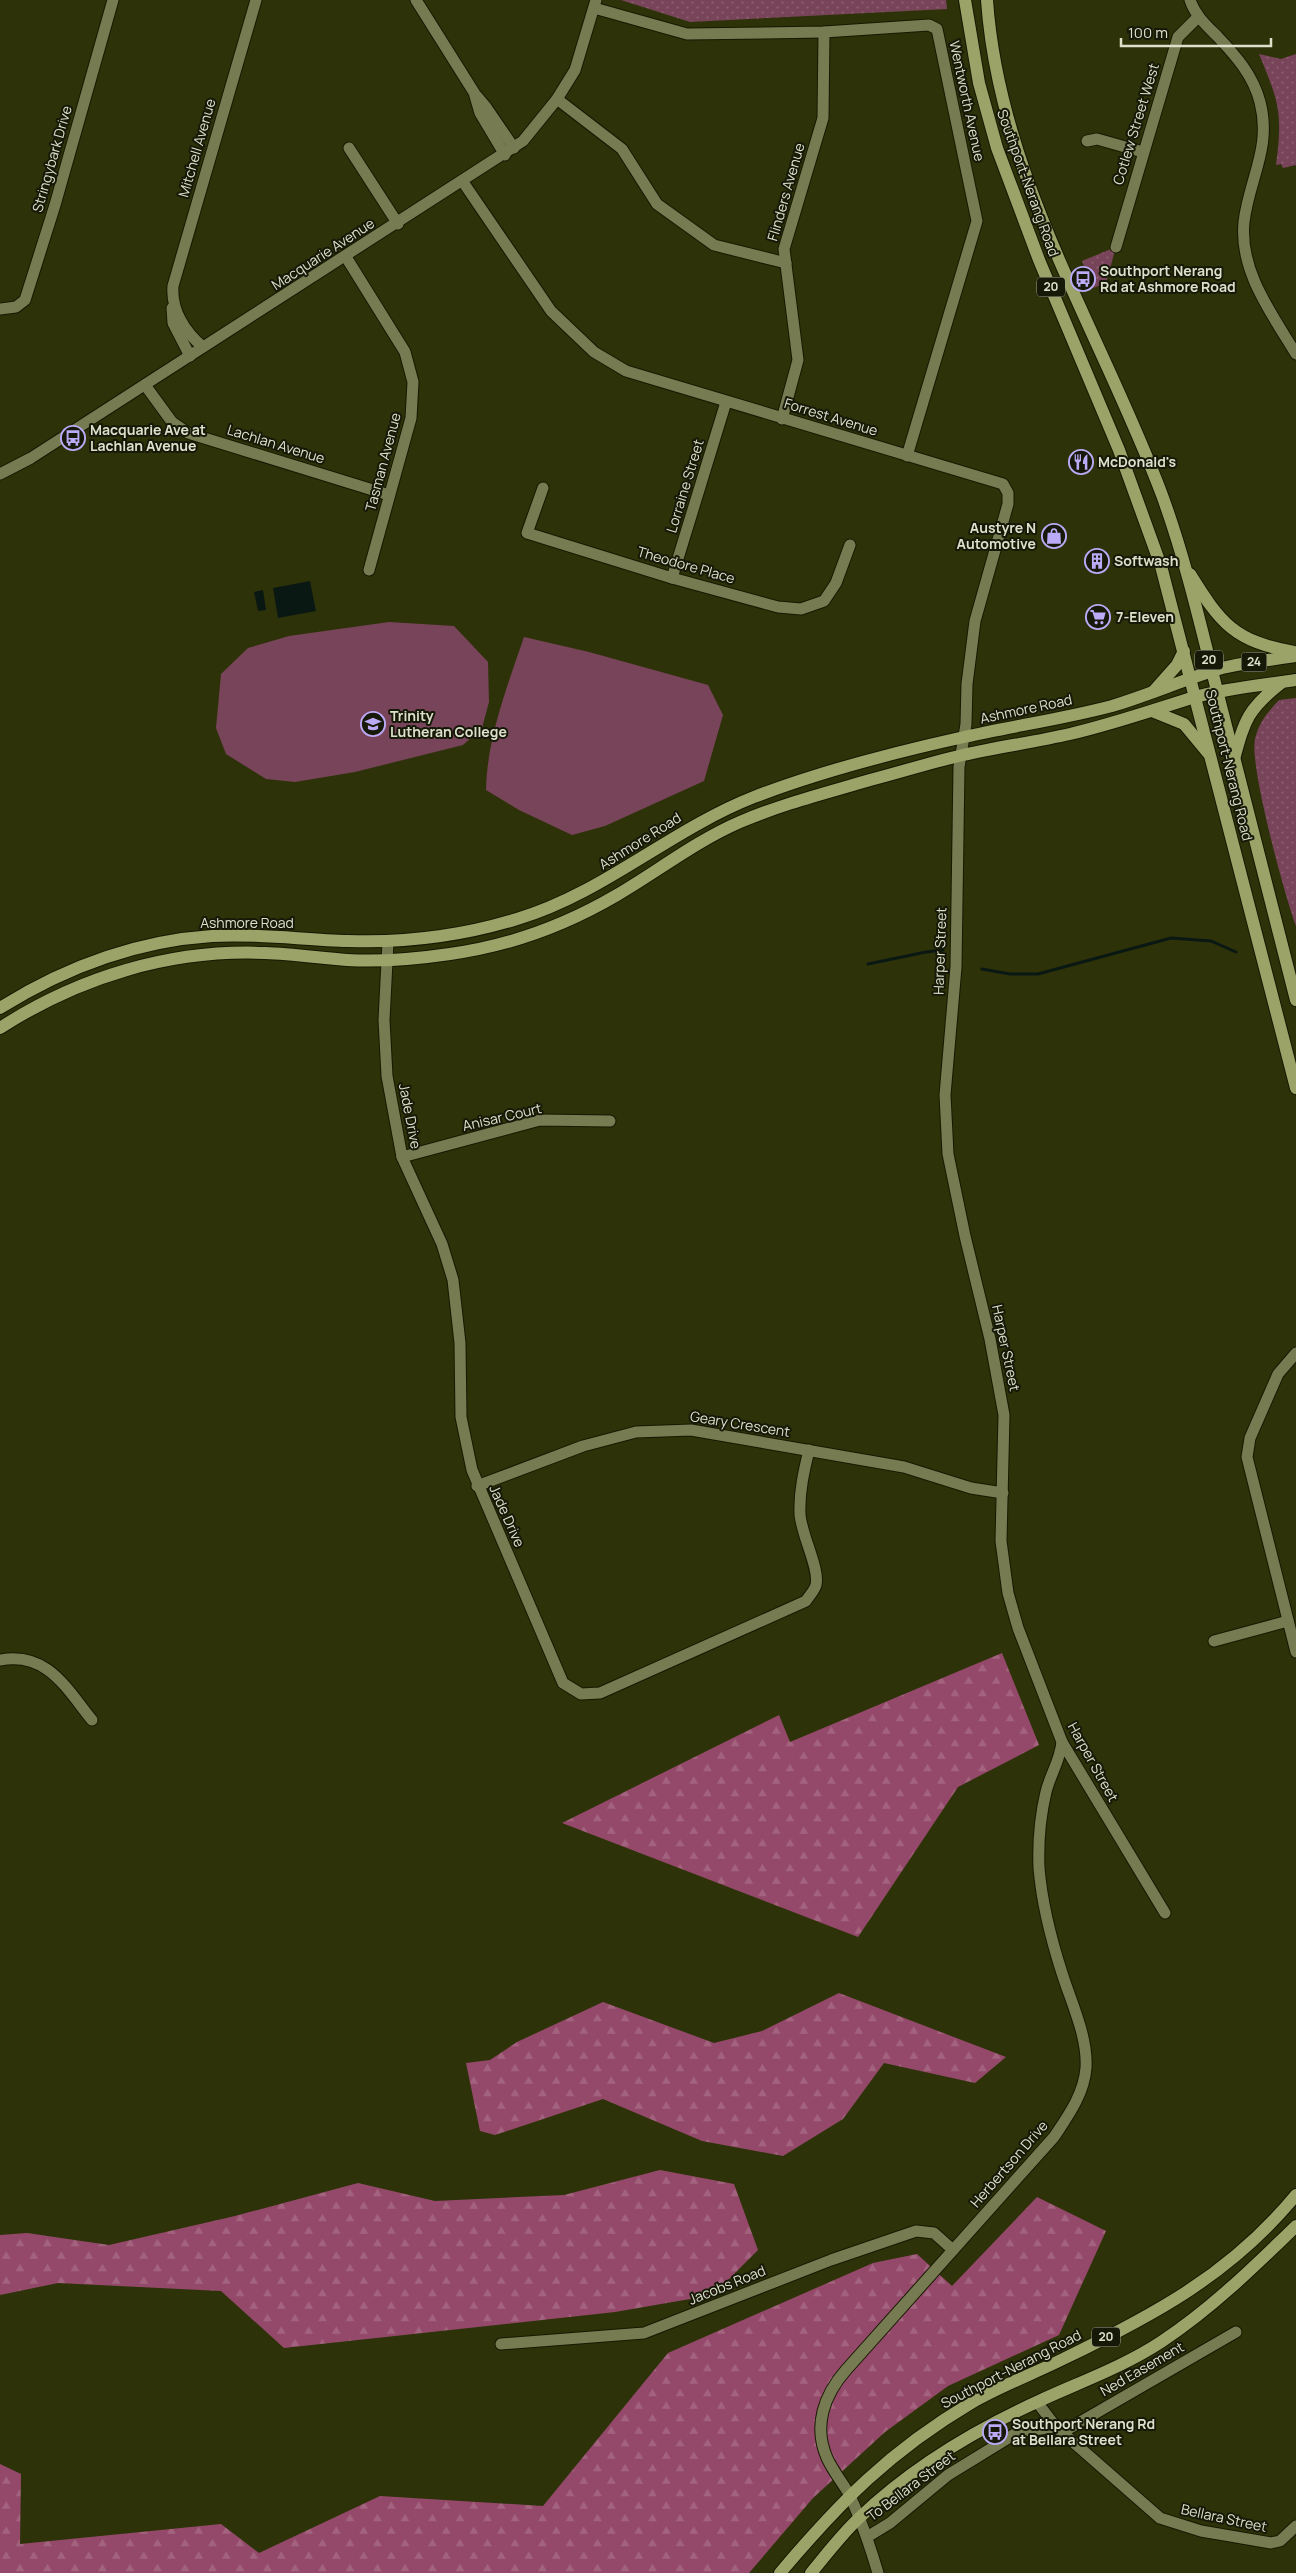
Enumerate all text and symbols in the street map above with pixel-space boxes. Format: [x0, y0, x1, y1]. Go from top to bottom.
scale bar [1121, 15, 1271, 47]
text: 100 m [1128, 22, 1168, 43]
street label: Wentworth Avenue [945, 39, 990, 163]
street label: Cotlew Street West [1108, 60, 1163, 187]
street label: Mitchell Avenue [173, 96, 220, 199]
street label: Stringybark Drive [27, 103, 76, 214]
street label: Southport-Nerang Road [993, 107, 1064, 259]
street label: Flinders Avenue [762, 141, 809, 243]
street label: Macquarie Avenue [268, 213, 378, 294]
place label: Southport Nerang Rd at Ashmore Road [1100, 261, 1236, 296]
bus stop icon: Southport Nerang Rd at Ashmore Road [1070, 266, 1096, 292]
road number: 20 [1037, 278, 1065, 296]
street label: Forrest Avenue [782, 393, 880, 440]
street label: Tasman Avenue [360, 411, 405, 513]
place label: Macquarie Ave at Lachlan Avenue [90, 420, 206, 455]
street label: Lachlan Avenue [225, 420, 327, 467]
bus stop icon: Macquarie Ave at Lachlan Avenue [60, 425, 86, 451]
street label: Lorraine Street [661, 436, 708, 535]
restaurant icon: McDonald's [1068, 449, 1094, 475]
place label: McDonald's [1098, 452, 1176, 471]
place label: Austyre N Automotive [957, 518, 1036, 553]
shop icon: Austyre N Automotive [1041, 523, 1067, 549]
street label: Theodore Place [635, 541, 737, 588]
building icon: Softwash [1084, 548, 1110, 574]
place label: Softwash [1114, 551, 1178, 570]
supermarket icon: 7-Eleven [1085, 604, 1111, 630]
place label: 7-Eleven [1116, 607, 1174, 626]
road number: 20 [1195, 650, 1223, 670]
road number: 24 [1242, 652, 1266, 672]
street label: Southport-Nerang Road [1201, 687, 1257, 842]
street label: Ashmore Road [978, 689, 1074, 728]
place label: Trinity Lutheran College [390, 706, 507, 741]
school or university icon: Trinity Lutheran College [360, 711, 386, 737]
street label: Ashmore Road [595, 808, 685, 873]
street label: Harper Street [928, 906, 951, 995]
street label: Ashmore Road [200, 913, 294, 932]
street label: Jade Drive [395, 1082, 426, 1150]
street label: Anisar Court [460, 1098, 544, 1135]
street label: Harper Street [988, 1303, 1025, 1393]
street label: Geary Crescent [689, 1406, 792, 1441]
street label: Jade Drive [485, 1482, 530, 1550]
street label: Harper Street [1064, 1719, 1123, 1805]
street label: Herbertson Drive [966, 2116, 1052, 2211]
street label: Jacobs Road [685, 2260, 768, 2309]
street label: Southport-Nerang Road [937, 2325, 1084, 2412]
road number: 20 [1092, 2328, 1120, 2346]
street label: Ned Easement [1096, 2337, 1187, 2400]
place label: Southport Nerang Rd at Bellara Street [1012, 2414, 1155, 2449]
bus stop icon: Southport Nerang Rd at Bellara Street [982, 2419, 1008, 2445]
street label: To Bellara Street [863, 2446, 959, 2525]
street label: Bellara Street [1179, 2499, 1269, 2536]

